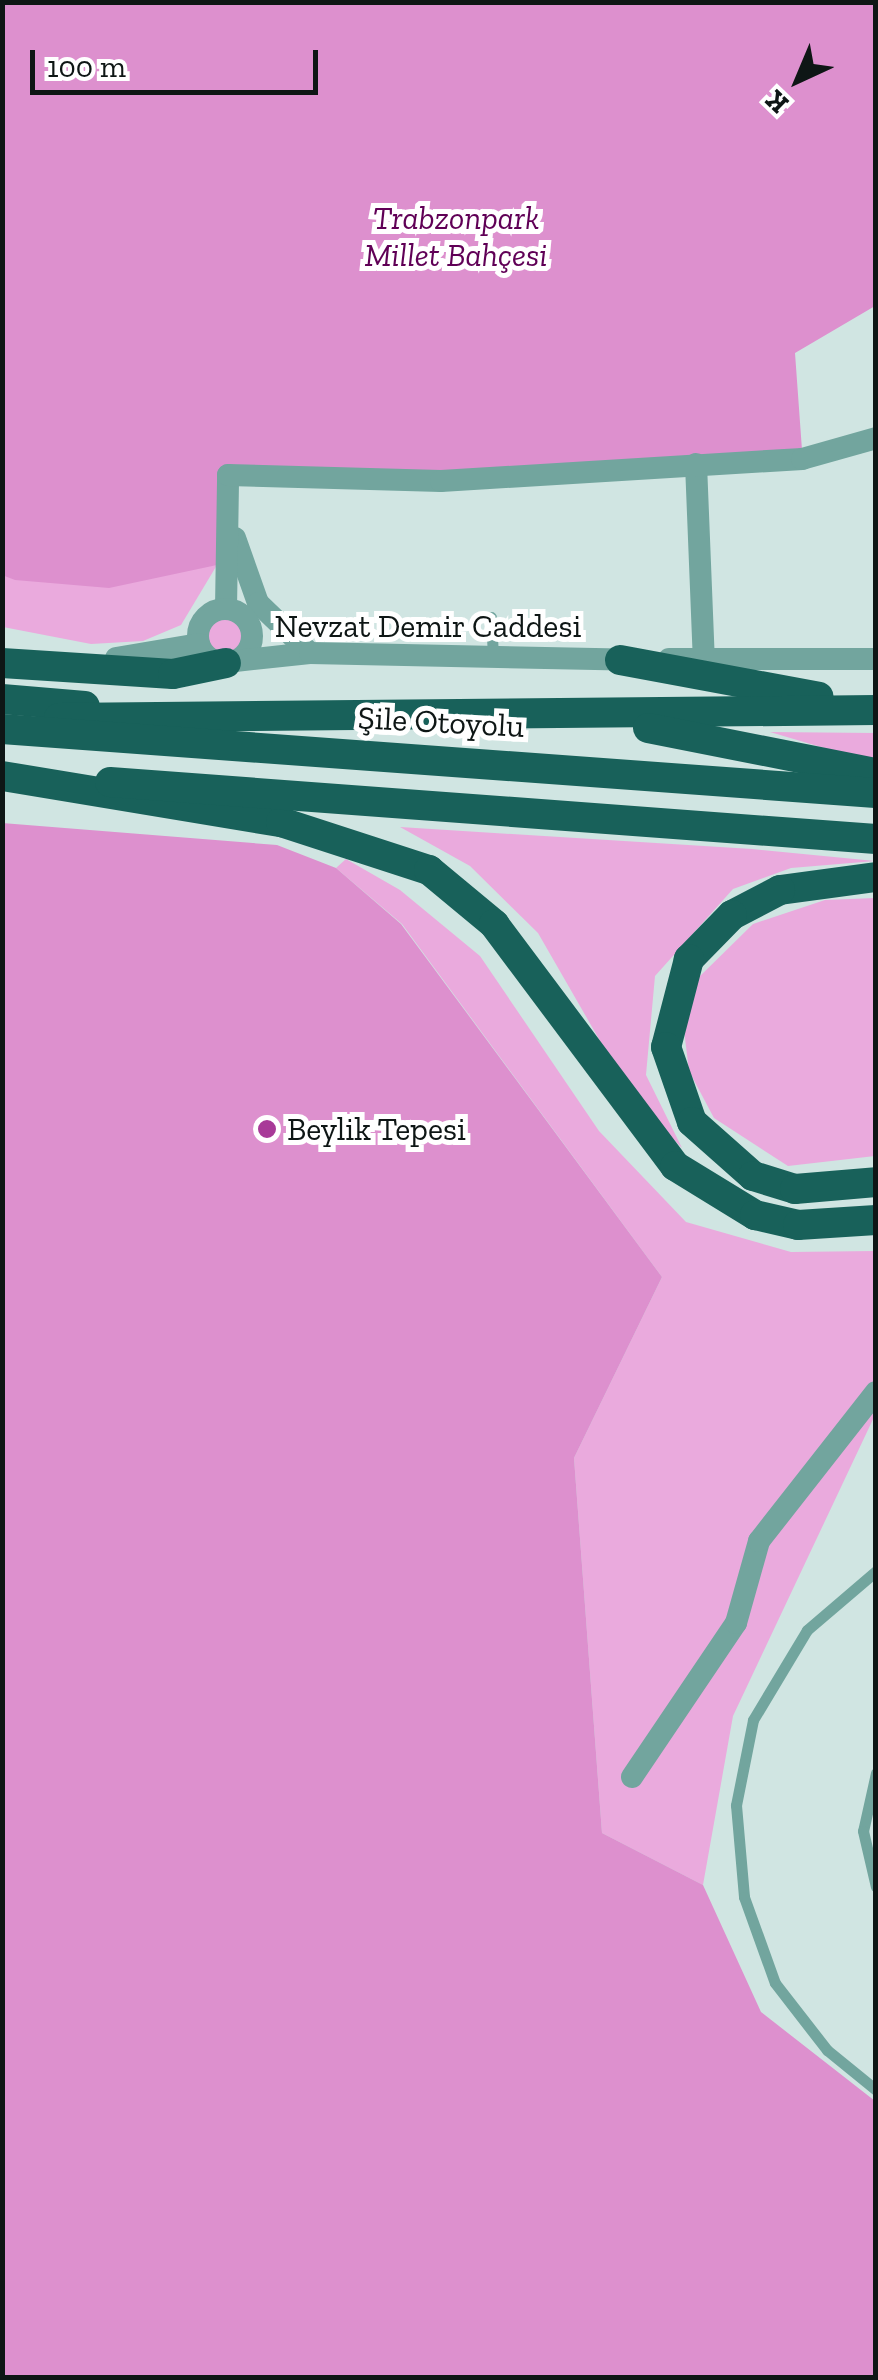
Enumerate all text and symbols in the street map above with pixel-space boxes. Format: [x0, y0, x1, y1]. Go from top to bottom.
scale bar [35, 30, 322, 92]
north arrow [748, 30, 848, 130]
text: 100 m [47, 49, 126, 85]
text: K [759, 84, 795, 120]
park label: Trabzonpark Millet Bahçesi [364, 200, 548, 275]
street label: Nevzat Demir Caddesi [274, 607, 582, 645]
street label: Şile Otoyolu [357, 698, 525, 746]
place label: Beylik Tepesi [287, 1110, 467, 1148]
marker: Beylik Tepesi [256, 1118, 278, 1140]

